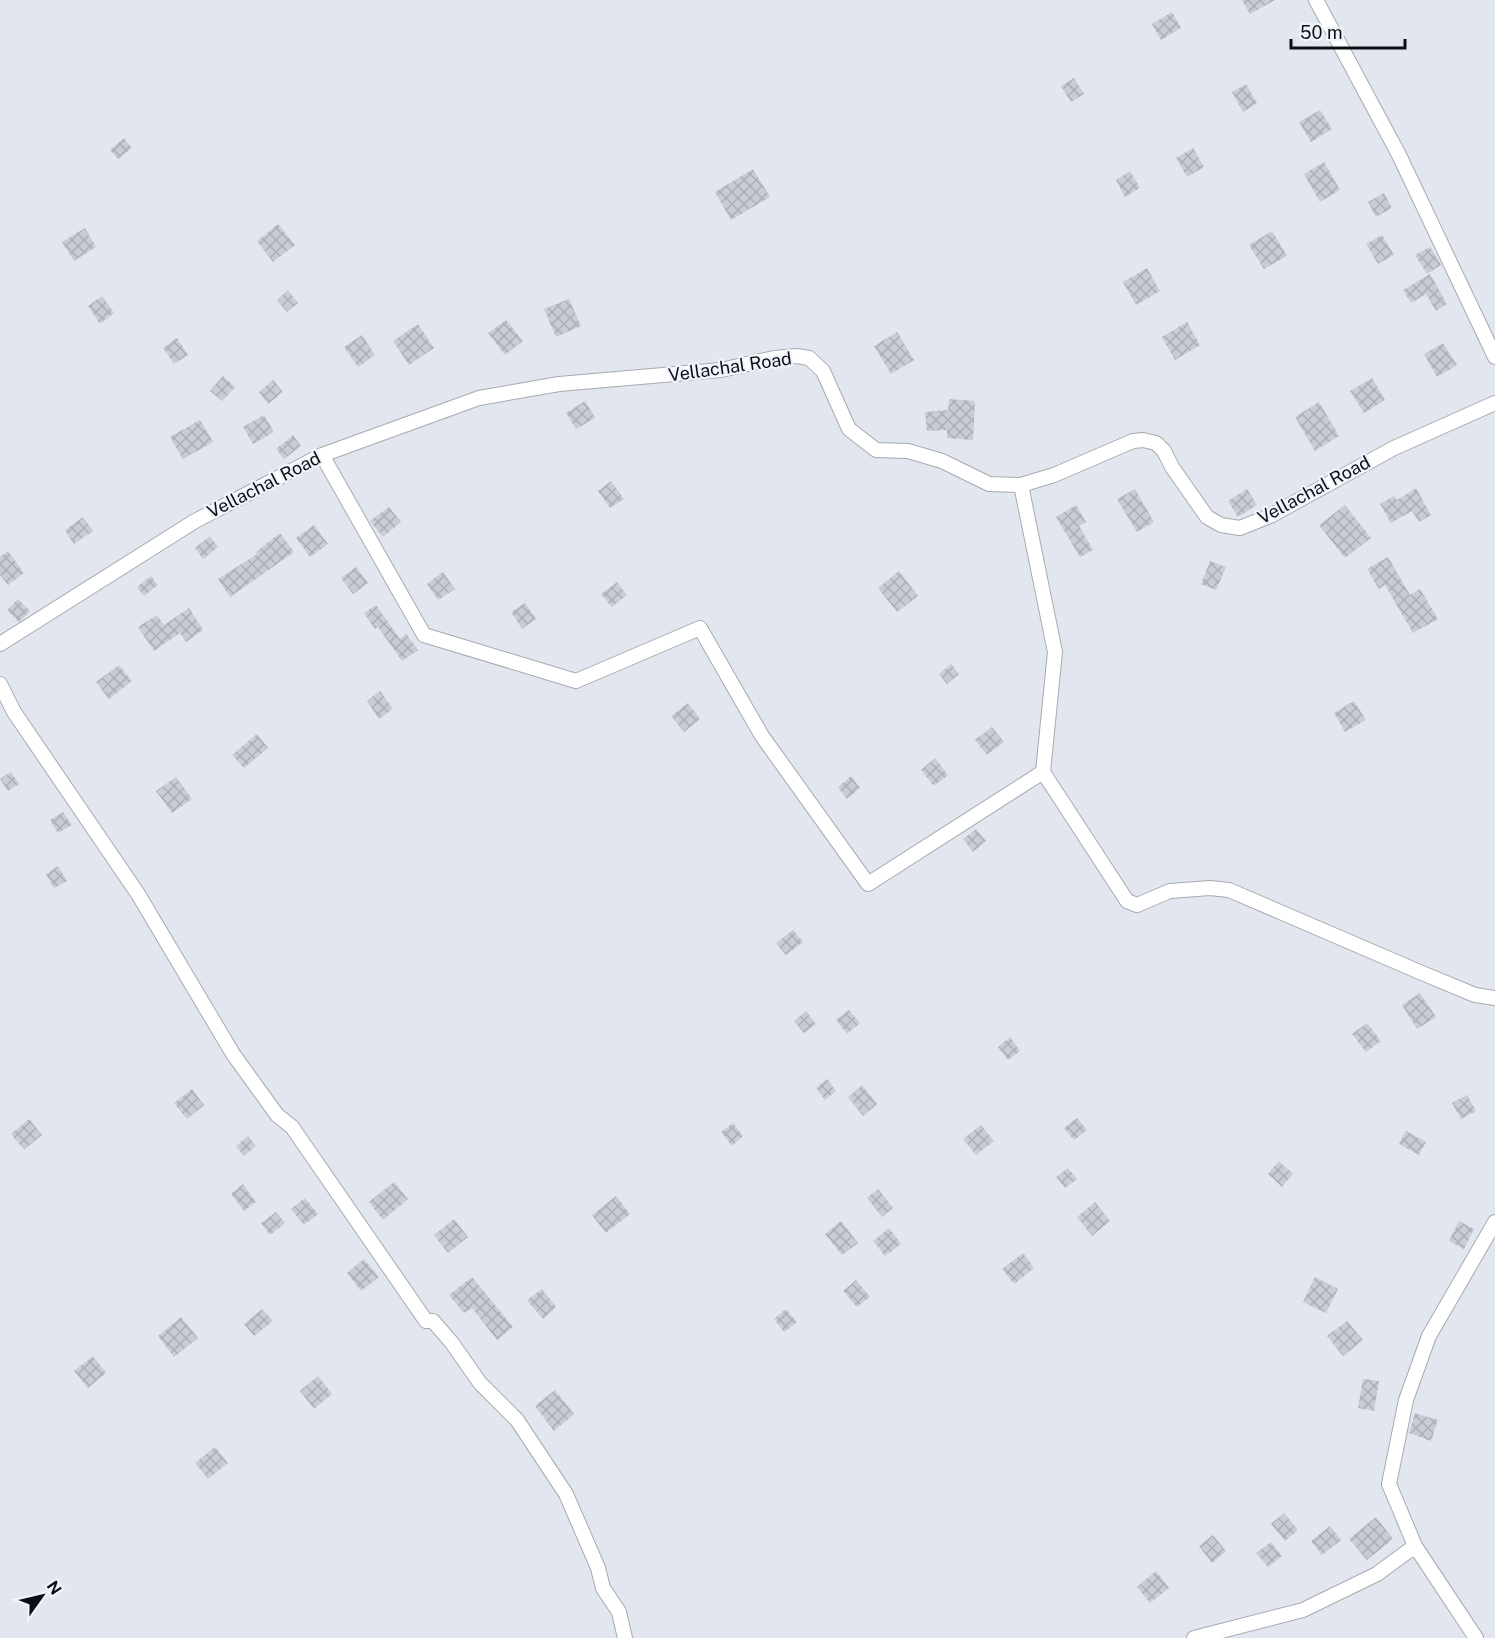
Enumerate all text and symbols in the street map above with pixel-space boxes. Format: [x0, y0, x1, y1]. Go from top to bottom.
scale bar [1291, 12, 1405, 50]
text: 50 m [1300, 22, 1343, 43]
street label: Vellachal Road [667, 347, 793, 386]
street label: Vellachal Road [204, 447, 324, 522]
street label: Vellachal Road [1254, 451, 1374, 528]
north arrow [12, 1566, 72, 1626]
text: N [43, 1577, 65, 1598]

